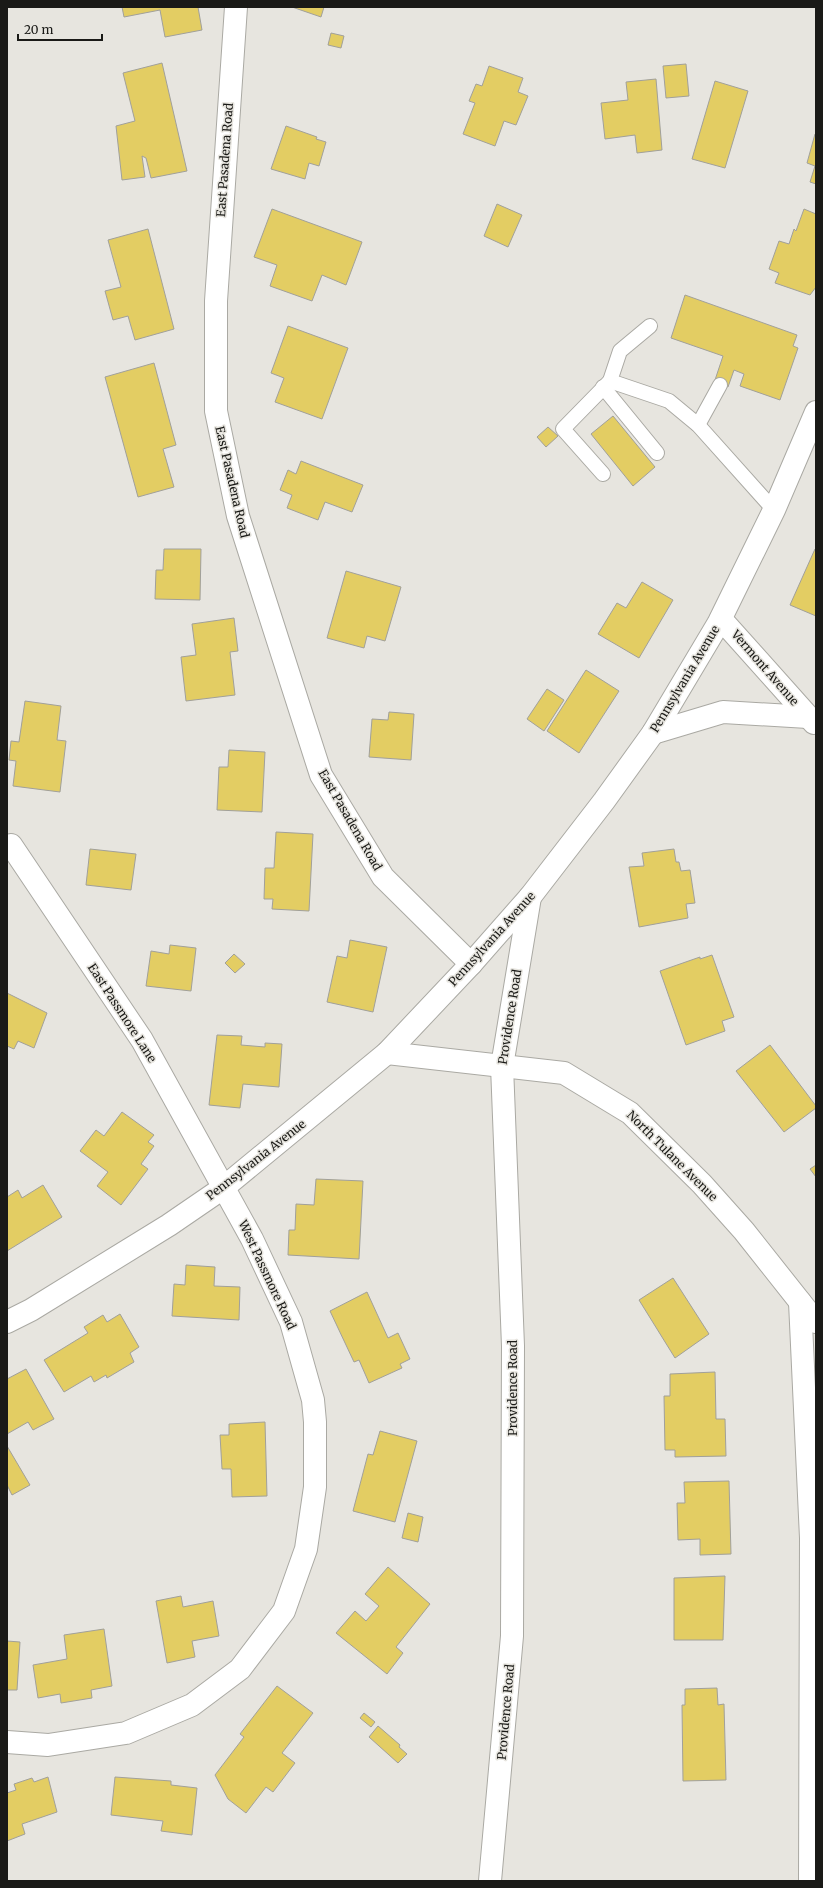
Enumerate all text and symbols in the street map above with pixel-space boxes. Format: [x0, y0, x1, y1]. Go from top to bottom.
scale bar [18, 16, 102, 42]
text: 20 m [24, 22, 53, 37]
street label: East Pasadena Road [213, 102, 236, 218]
street label: East Pasadena Road [212, 424, 253, 539]
street label: Pennsylvania Avenue [647, 623, 722, 735]
street label: Vermont Avenue [728, 626, 802, 709]
street label: East Pasadena Road [315, 766, 386, 873]
street label: Pennsylvania Avenue [445, 888, 538, 989]
street label: East Passmore Lane [85, 960, 160, 1065]
street label: Providence Road [495, 968, 524, 1066]
street label: North Tulane Avenue [624, 1107, 721, 1204]
street label: Pennsylvania Avenue [203, 1116, 308, 1203]
street label: West Passmore Road [235, 1217, 299, 1332]
street label: Providence Road [505, 1340, 520, 1436]
street label: Providence Road [494, 1663, 517, 1760]

